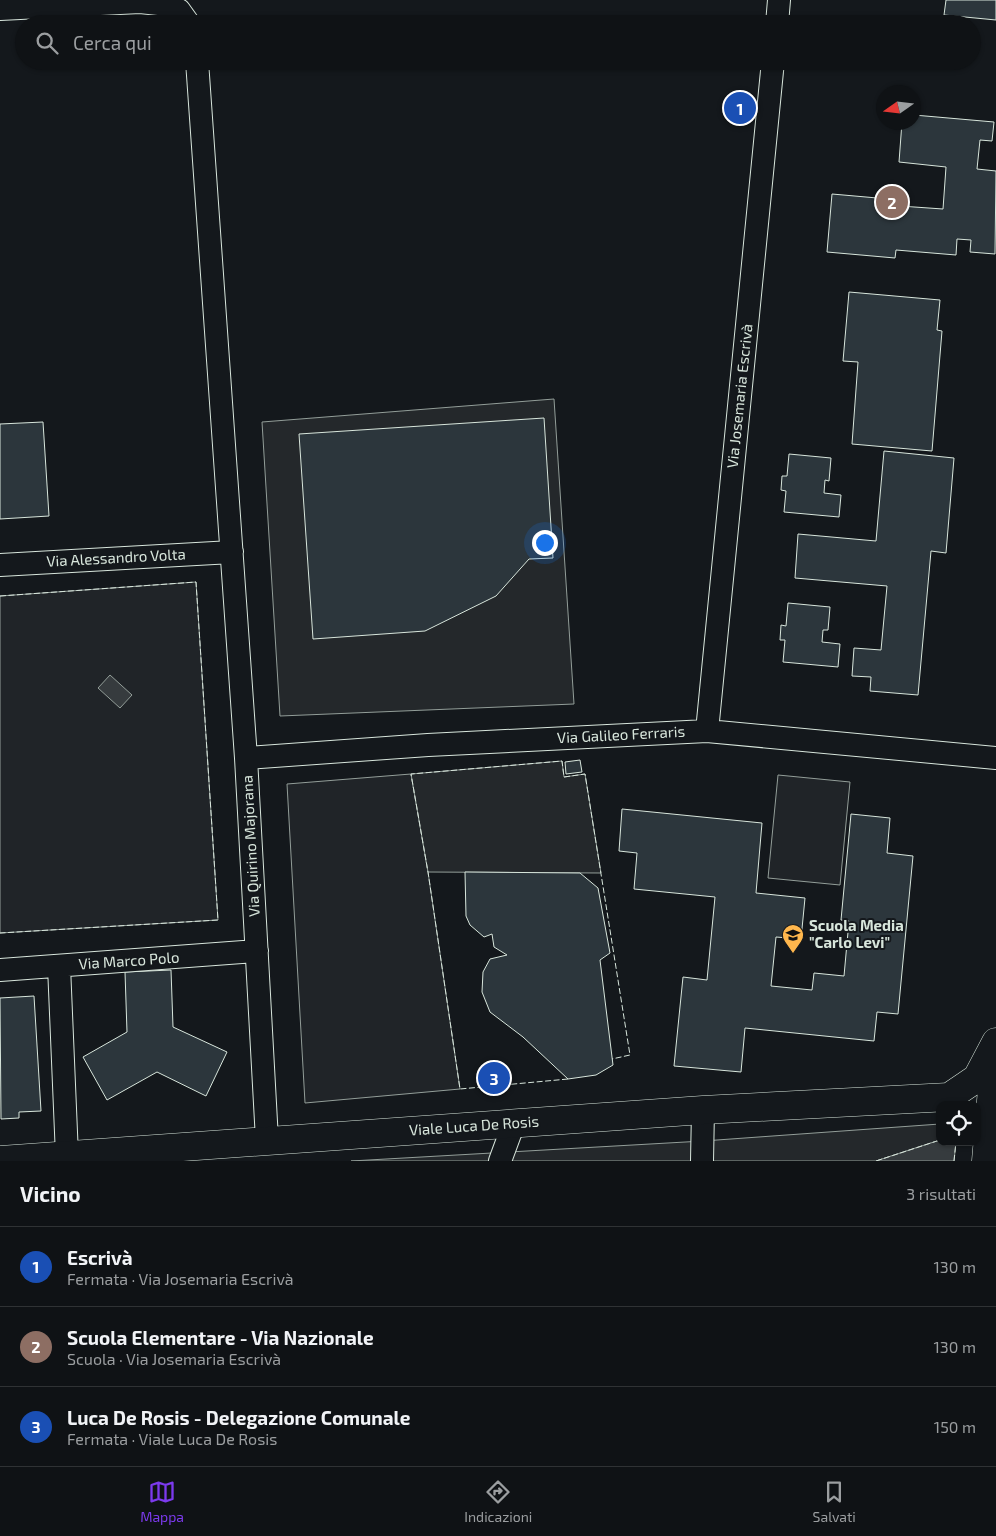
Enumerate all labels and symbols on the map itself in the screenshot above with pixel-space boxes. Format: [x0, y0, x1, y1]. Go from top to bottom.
north arrow [876, 85, 921, 130]
pin: 1 [724, 89, 756, 127]
pin: 2 [876, 183, 908, 221]
street label: Via Josemaria Escrivà [722, 323, 756, 469]
your location [532, 530, 558, 556]
street label: Via Alessandro Volta [46, 544, 186, 570]
street label: Via Galileo Ferraris [556, 722, 685, 746]
street label: Via Quirino Majorana [237, 775, 264, 917]
place label: Scuola Media "Carlo Levi" [809, 916, 904, 951]
school or university icon: Scuola Media "Carlo Levi" [781, 923, 805, 954]
street label: Via Marco Polo [78, 948, 180, 973]
pin: 3 [478, 1059, 510, 1097]
street label: Viale Luca De Rosis [408, 1111, 539, 1139]

